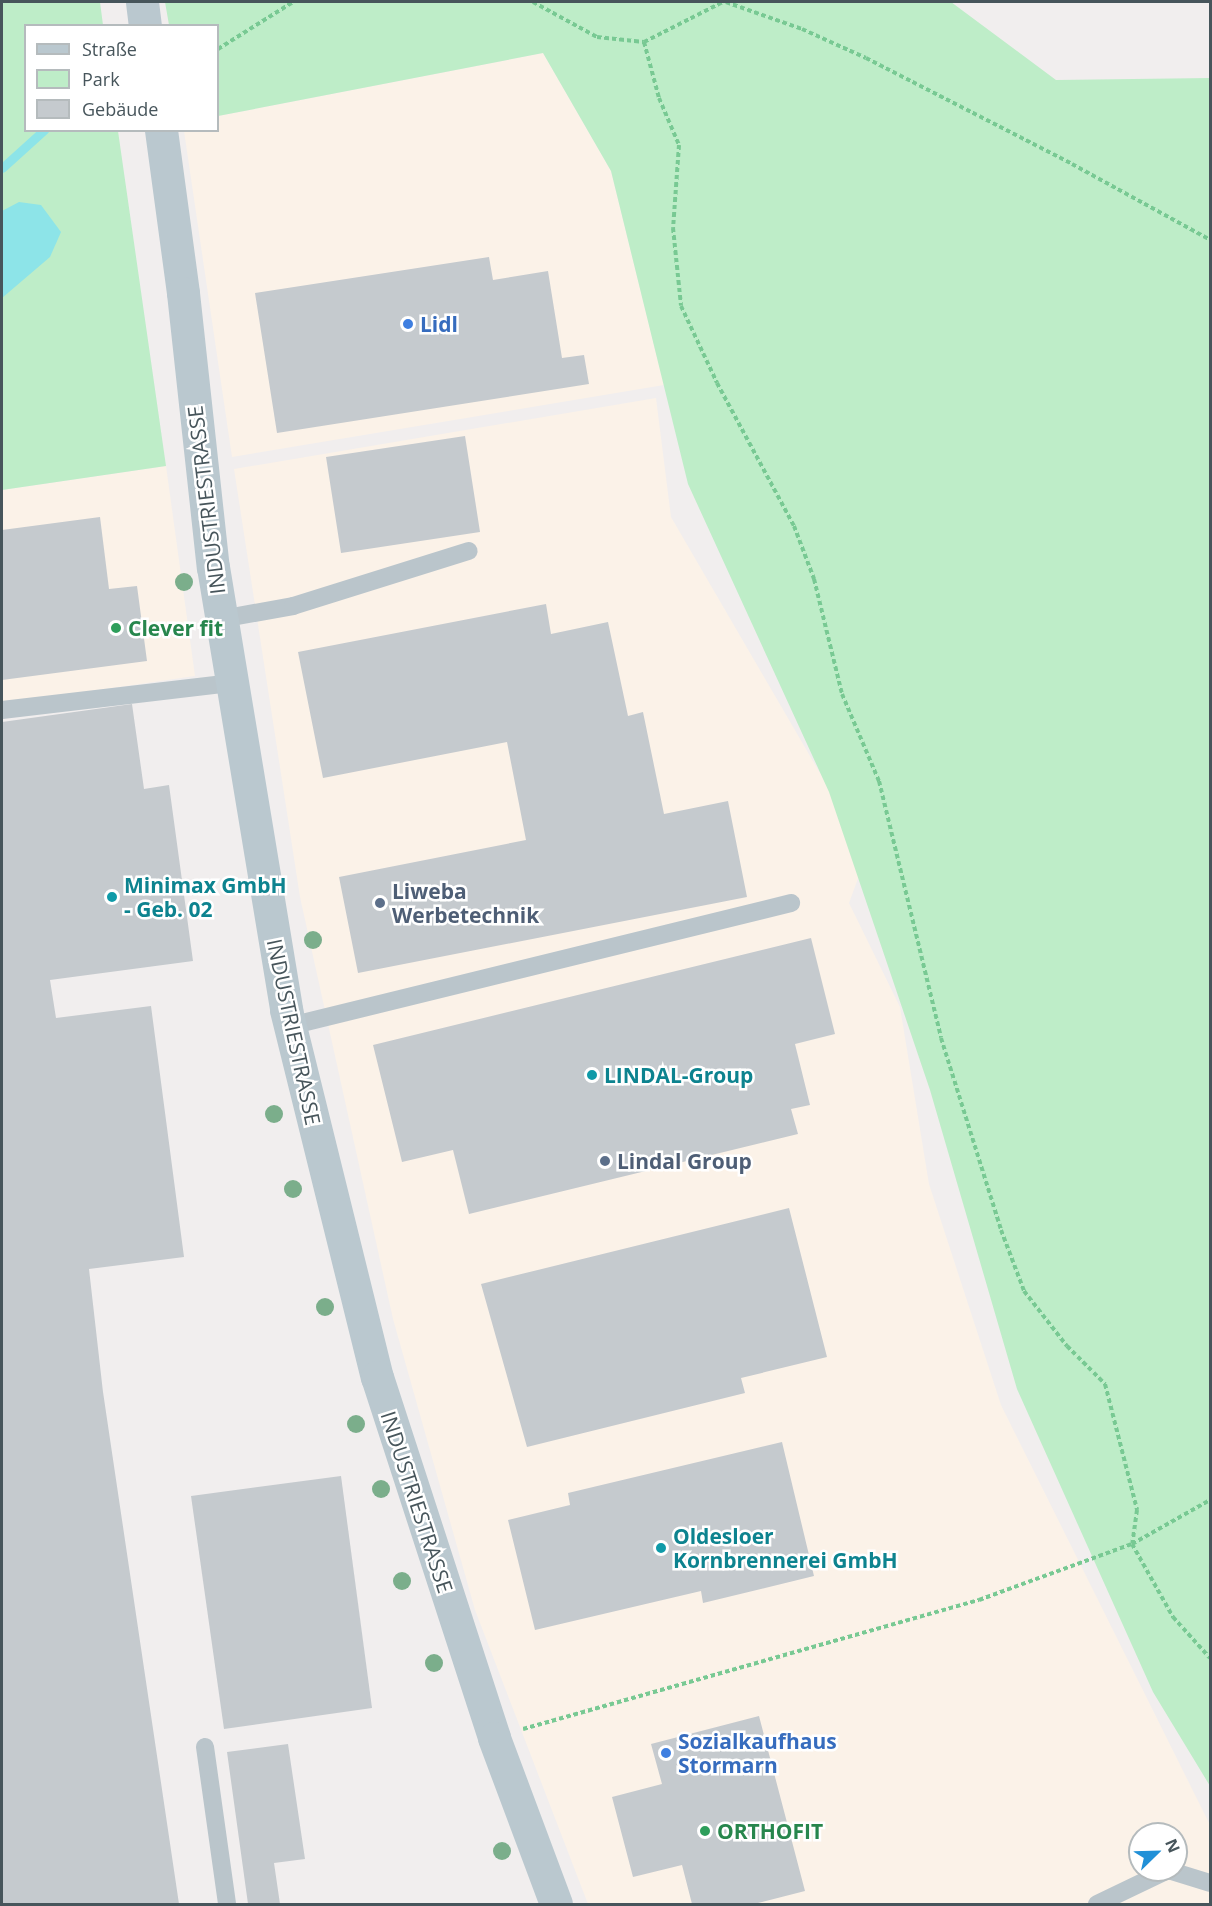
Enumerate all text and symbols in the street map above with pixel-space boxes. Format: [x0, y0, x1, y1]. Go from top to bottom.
legend [24, 24, 219, 132]
text: Straße [82, 37, 137, 61]
text: Park [82, 67, 120, 91]
text: Gebäude [82, 97, 158, 121]
place label: Lidl [420, 311, 458, 337]
marker: Lidl [401, 317, 415, 331]
street label: INDUSTRIESTRASSE [182, 404, 230, 596]
place label: Clever fit [128, 615, 223, 641]
marker: Clever fit [109, 621, 123, 635]
place label: Minimax GmbH - Geb. 02 [124, 872, 287, 922]
place label: Liweba Werbetechnik [392, 878, 539, 928]
marker: Minimax GmbH - Geb. 02 [105, 890, 119, 904]
marker: Liweba Werbetechnik [373, 896, 387, 910]
street label: INDUSTRIESTRASSE [262, 937, 326, 1127]
place label: LINDAL-Group [604, 1062, 753, 1088]
marker: LINDAL-Group [585, 1068, 599, 1082]
place label: Lindal Group [617, 1148, 752, 1174]
marker: Lindal Group [598, 1154, 612, 1168]
street label: INDUSTRIESTRASSE [376, 1408, 458, 1596]
place label: Oldesloer Kornbrennerei GmbH [673, 1523, 898, 1573]
marker: Oldesloer Kornbrennerei GmbH [654, 1541, 668, 1555]
place label: Sozialkaufhaus Stormarn [678, 1728, 837, 1778]
marker: Sozialkaufhaus Stormarn [659, 1746, 673, 1760]
place label: ORTHOFIT [717, 1818, 823, 1844]
north arrow [1128, 1822, 1188, 1882]
marker: ORTHOFIT [698, 1824, 712, 1838]
text: N [1160, 1835, 1185, 1856]

